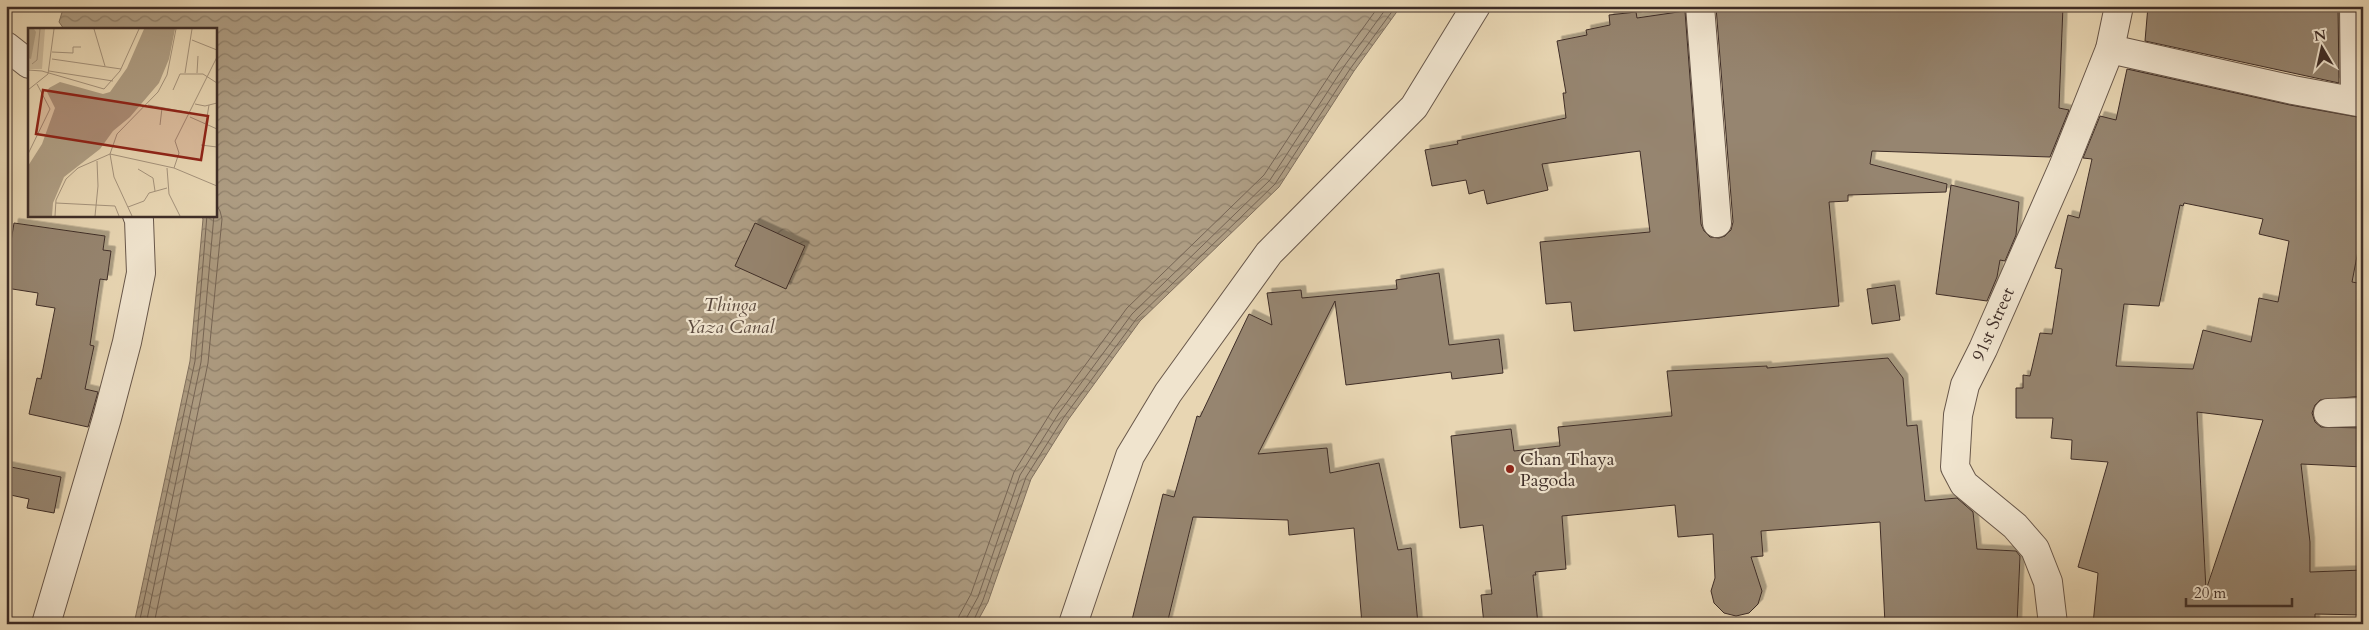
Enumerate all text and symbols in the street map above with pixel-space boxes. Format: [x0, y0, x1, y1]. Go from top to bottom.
north arrow [2296, 22, 2346, 72]
text: N [2313, 25, 2328, 46]
inset map [28, 28, 216, 216]
street label: 91st Street [1966, 283, 2021, 365]
water label: Thinga Yaza Canal [686, 292, 775, 340]
place label: Chan Thaya Pagoda [1520, 447, 1615, 493]
marker: Chan Thaya Pagoda [1504, 463, 1516, 475]
scale bar [2186, 575, 2293, 607]
text: 20 m [2194, 583, 2226, 603]

